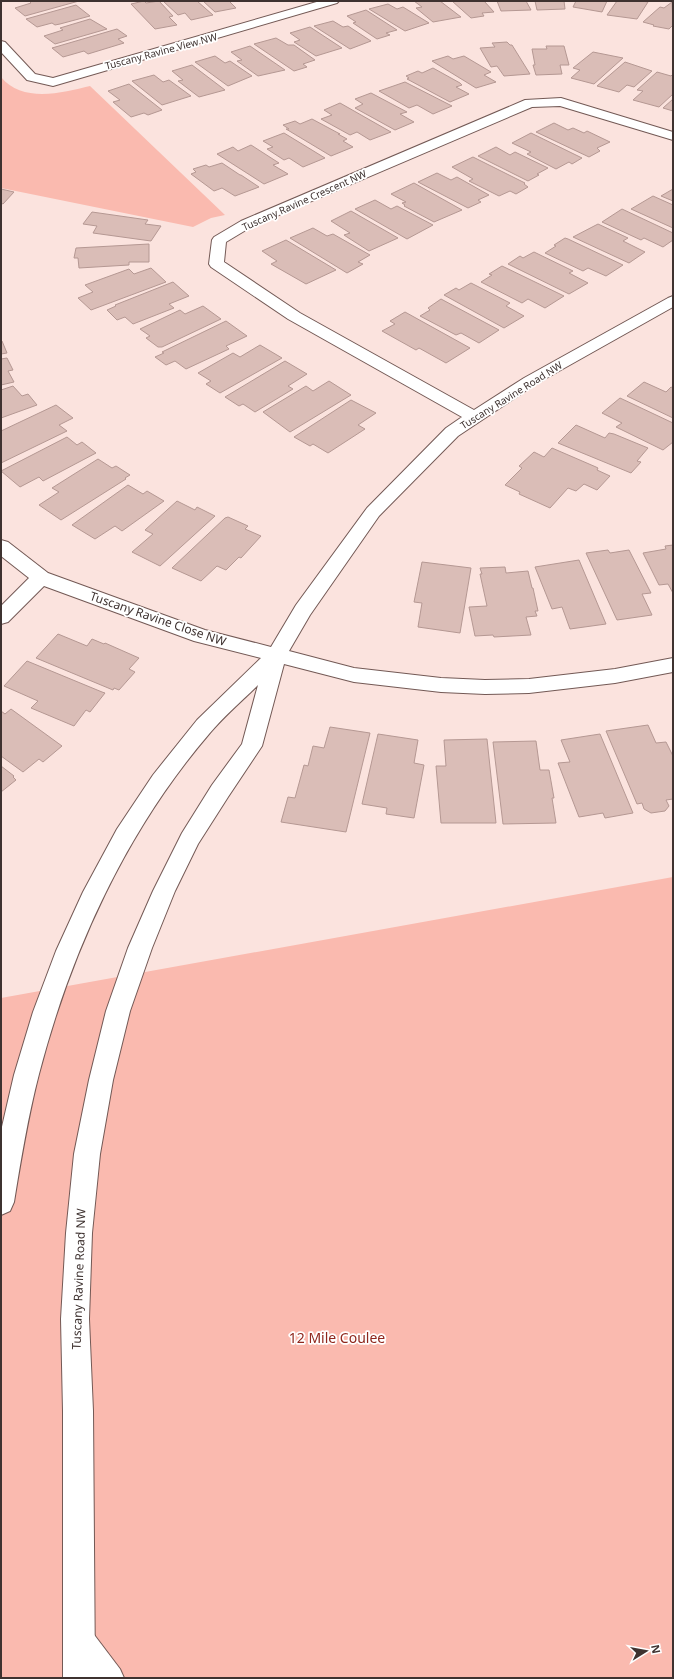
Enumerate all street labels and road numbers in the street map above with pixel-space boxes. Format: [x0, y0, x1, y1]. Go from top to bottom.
street label: Tuscany Ravine View NW [103, 29, 219, 73]
street label: Tuscany Ravine Crescent NW [240, 166, 369, 234]
street label: Tuscany Ravine Road NW [457, 357, 565, 432]
street label: Tuscany Ravine Close NW [88, 587, 229, 650]
street label: Tuscany Ravine Road NW [68, 1208, 89, 1350]

